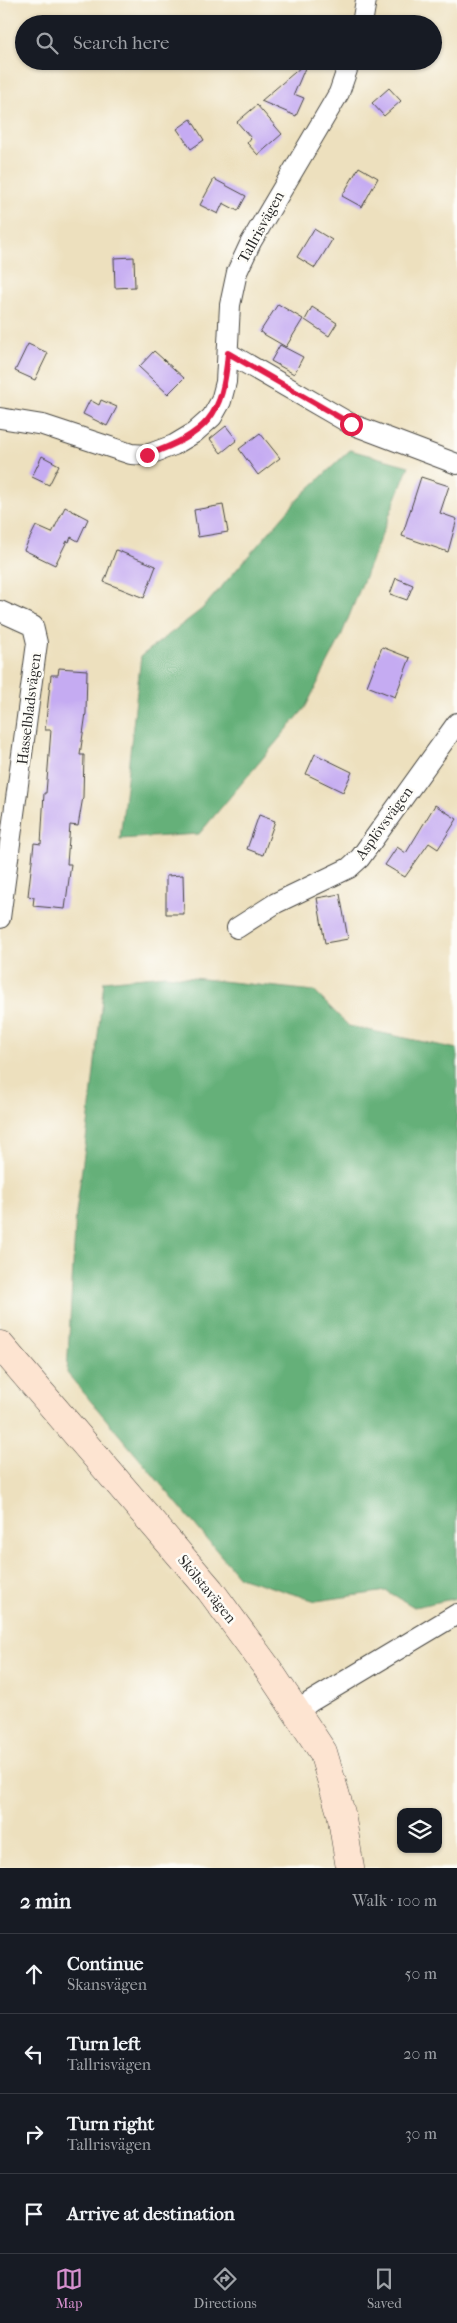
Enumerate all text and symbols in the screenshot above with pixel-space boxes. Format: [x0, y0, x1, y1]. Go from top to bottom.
search box [15, 15, 442, 70]
icon: search [33, 29, 61, 57]
text: Search here [73, 32, 169, 54]
street label: Tallrisvägen [234, 188, 288, 266]
route start [340, 413, 363, 436]
route end [136, 444, 159, 467]
street label: Hasselbladsvägen [13, 652, 45, 766]
street label: Asplövsvägen [351, 783, 417, 864]
street label: Skölstavägen [174, 1551, 240, 1627]
map controls [397, 1808, 442, 1853]
button: layers [397, 1808, 442, 1853]
text: 2 min [20, 1889, 71, 1913]
text: Walk · 100 m [352, 1891, 437, 1910]
text: Continue [67, 1953, 143, 1975]
icon: ahead [20, 1960, 48, 1988]
text: 50 m [405, 1964, 437, 1983]
text: Skansvägen [67, 1975, 147, 1994]
text: Turn left [67, 2033, 141, 2055]
icon: left [20, 2040, 48, 2068]
text: 20 m [403, 2044, 437, 2063]
text: Tallrisvägen [67, 2055, 151, 2074]
text: Turn right [67, 2113, 154, 2135]
icon: right [20, 2120, 48, 2148]
text: 30 m [405, 2124, 437, 2143]
text: Tallrisvägen [67, 2135, 151, 2154]
icon: arrive [20, 2200, 48, 2228]
text: Arrive at destination [67, 2203, 235, 2225]
tab: Map [55, 2265, 83, 2312]
tab: Directions [194, 2265, 257, 2312]
tab: Saved [367, 2265, 402, 2312]

